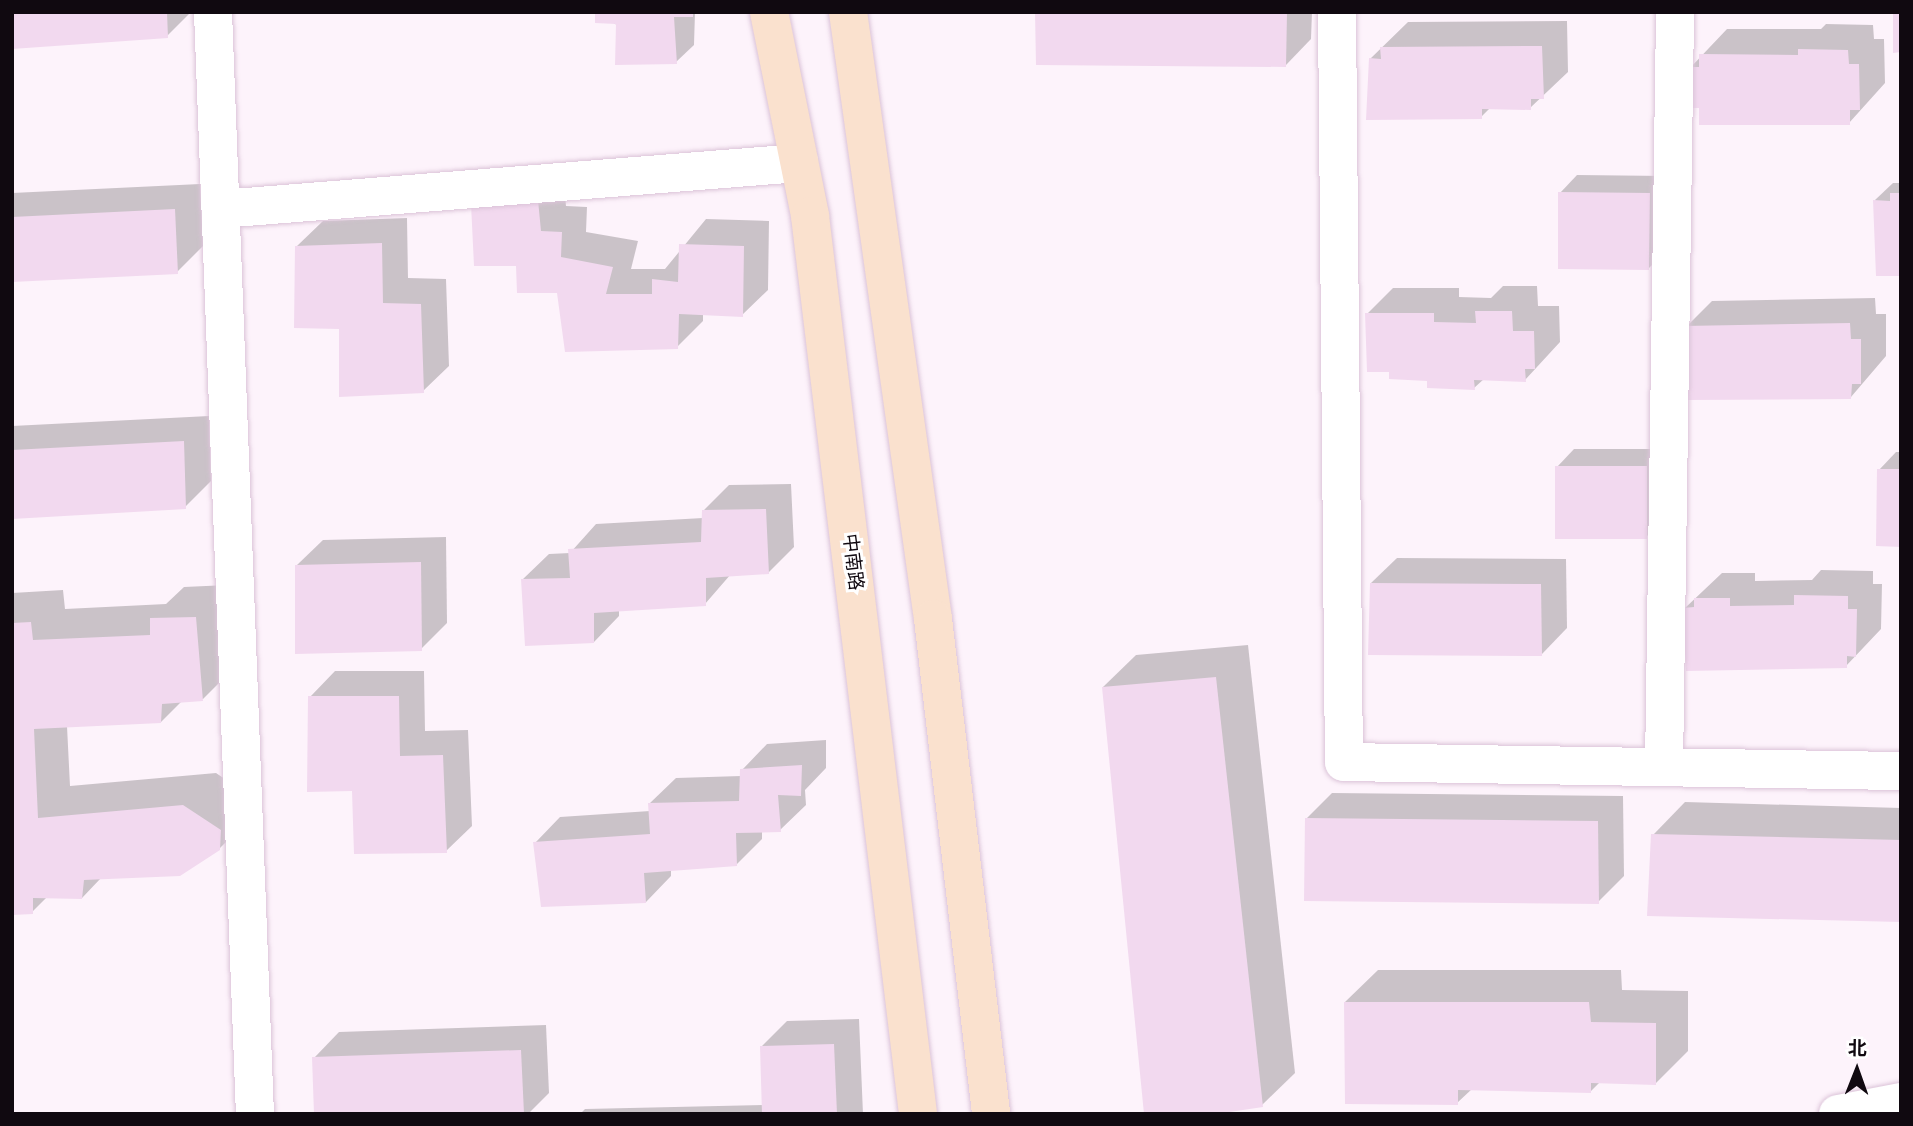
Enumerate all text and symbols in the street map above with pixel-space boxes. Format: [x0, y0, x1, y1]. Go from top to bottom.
street label: 中南路 [838, 532, 868, 592]
north arrow [1822, 1035, 1892, 1105]
text: 北 [1848, 1037, 1867, 1060]

